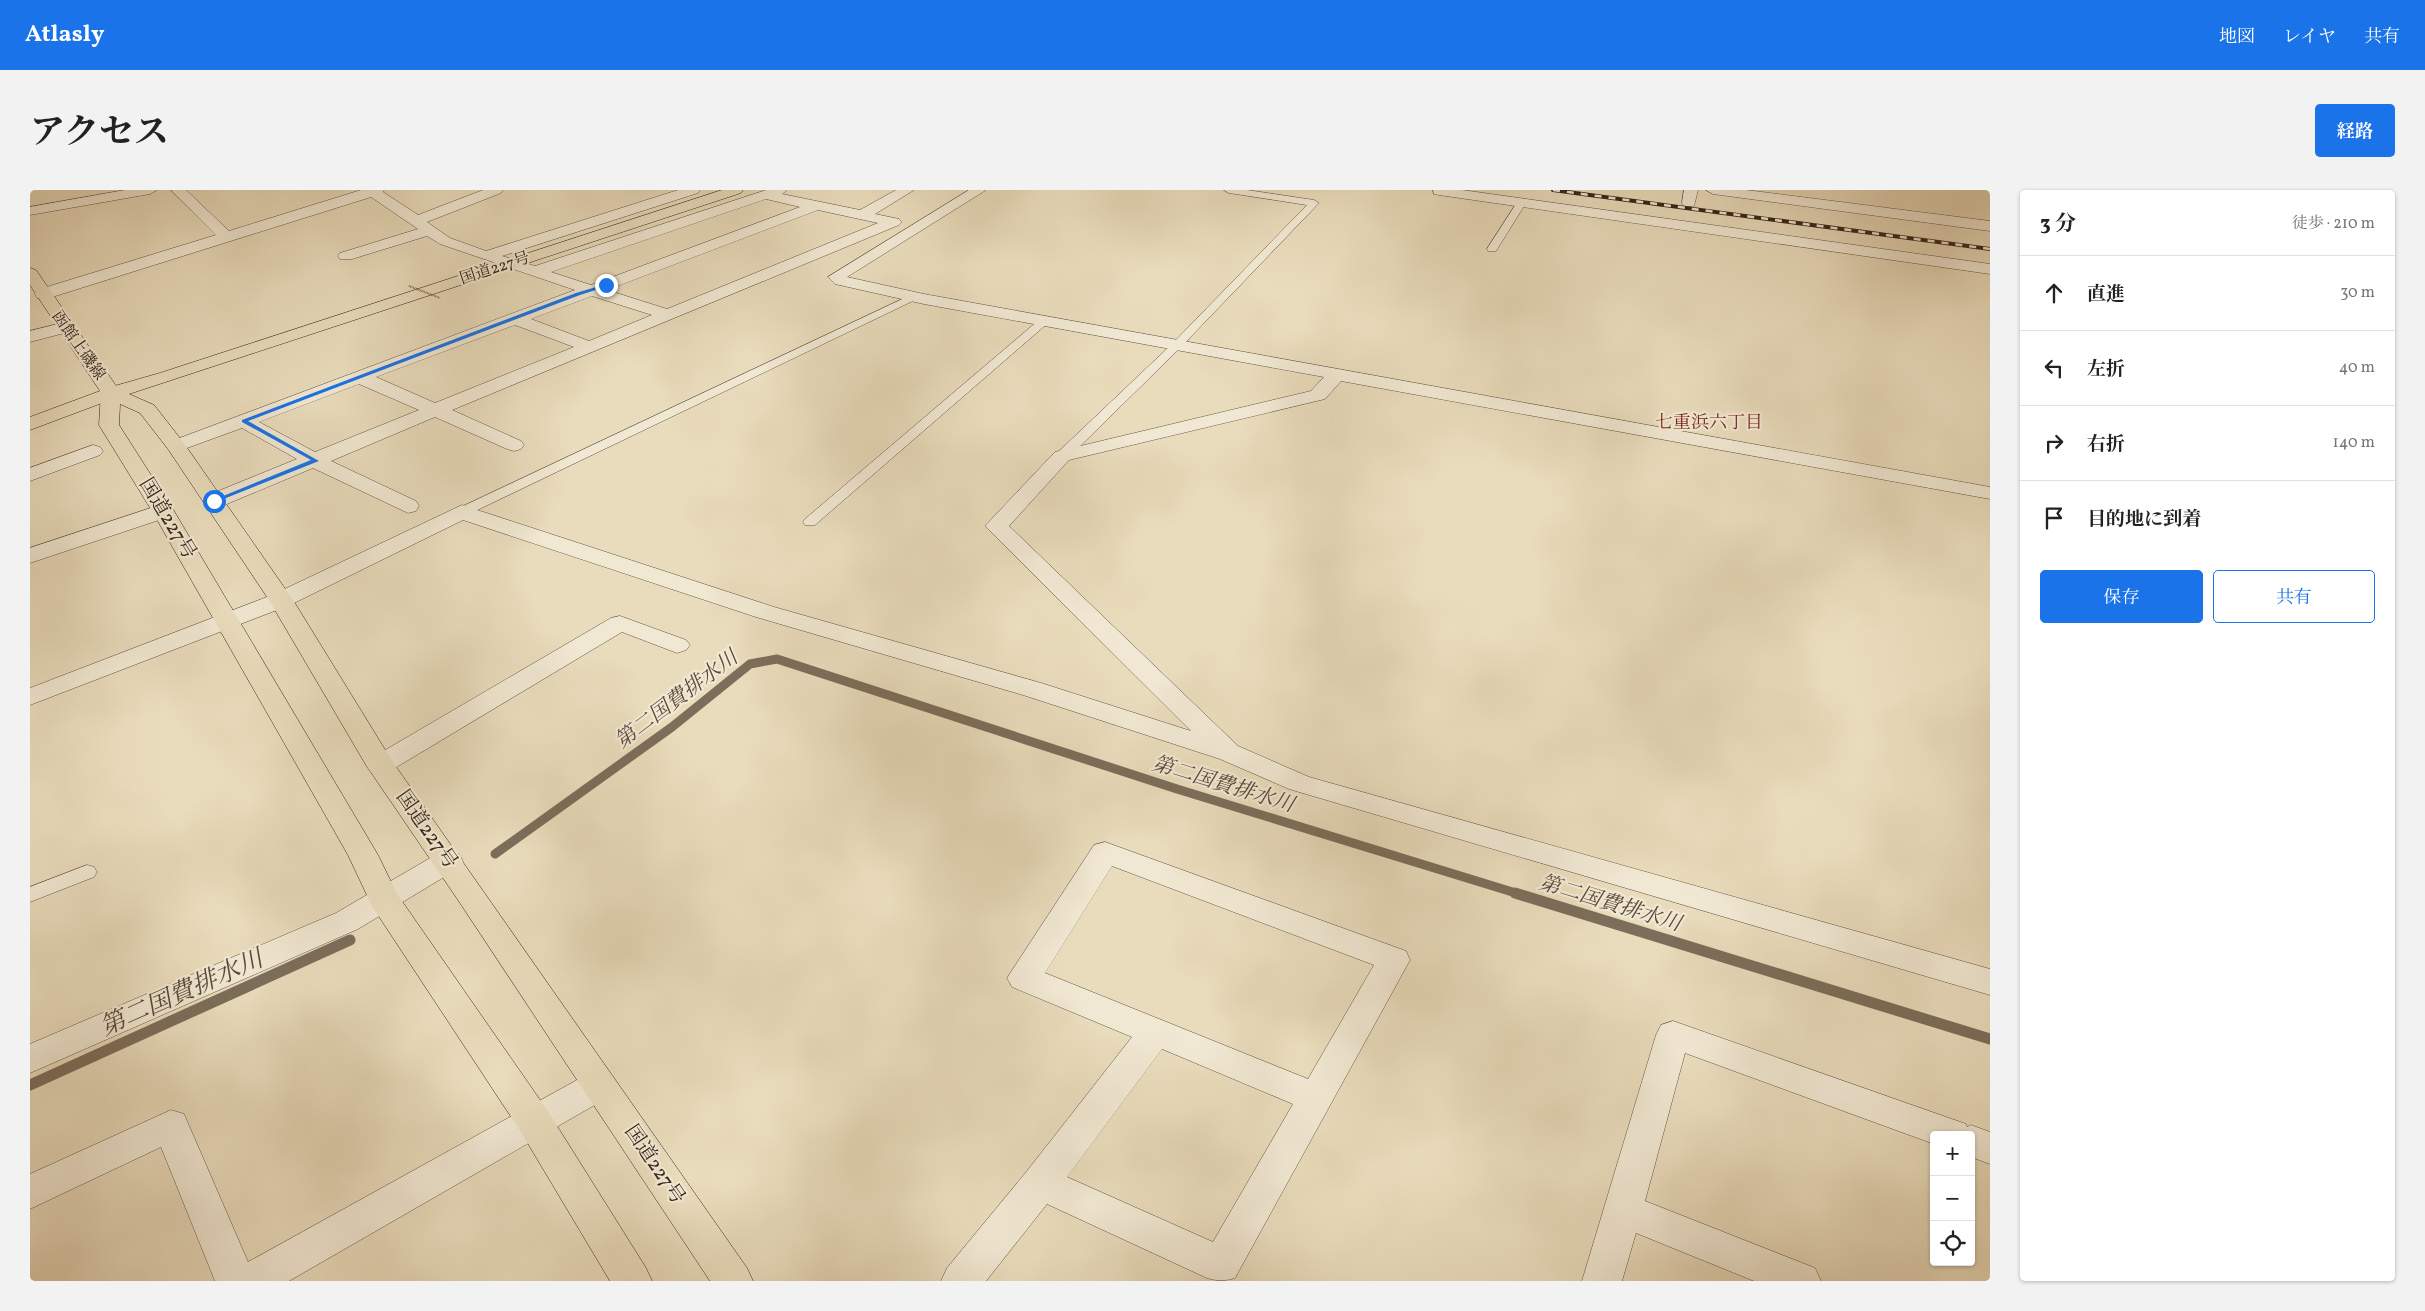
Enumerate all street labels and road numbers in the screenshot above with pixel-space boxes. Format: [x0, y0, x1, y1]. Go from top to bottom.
street label: 国道227号 [457, 247, 533, 291]
street label: 函館上磯線 [46, 307, 110, 385]
street label: 国道227号 [132, 473, 202, 565]
street label: 国道227号 [389, 785, 463, 875]
street label: 国道227号 [617, 1120, 691, 1210]

